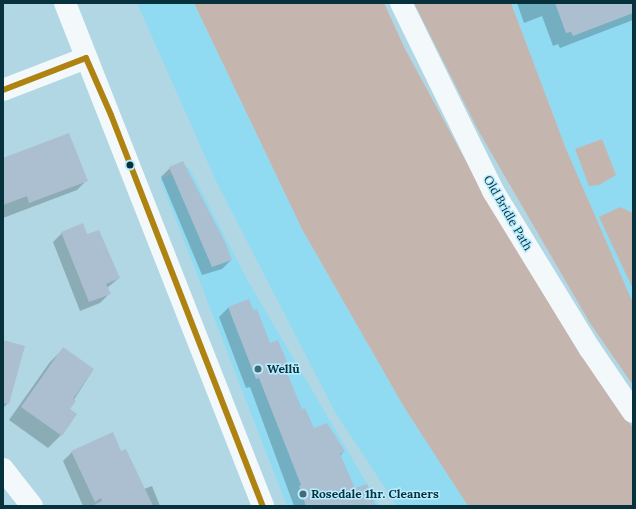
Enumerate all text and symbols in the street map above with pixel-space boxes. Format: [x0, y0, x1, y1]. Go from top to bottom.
unlabelled marker [125, 160, 135, 170]
street label: Old Bridle Path [481, 173, 535, 253]
place label: Wellü [267, 362, 300, 376]
marker: Wellü [252, 363, 264, 375]
place label: Rosedale 1hr. Cleaners [311, 487, 439, 501]
marker: Rosedale 1hr. Cleaners [298, 489, 308, 499]

